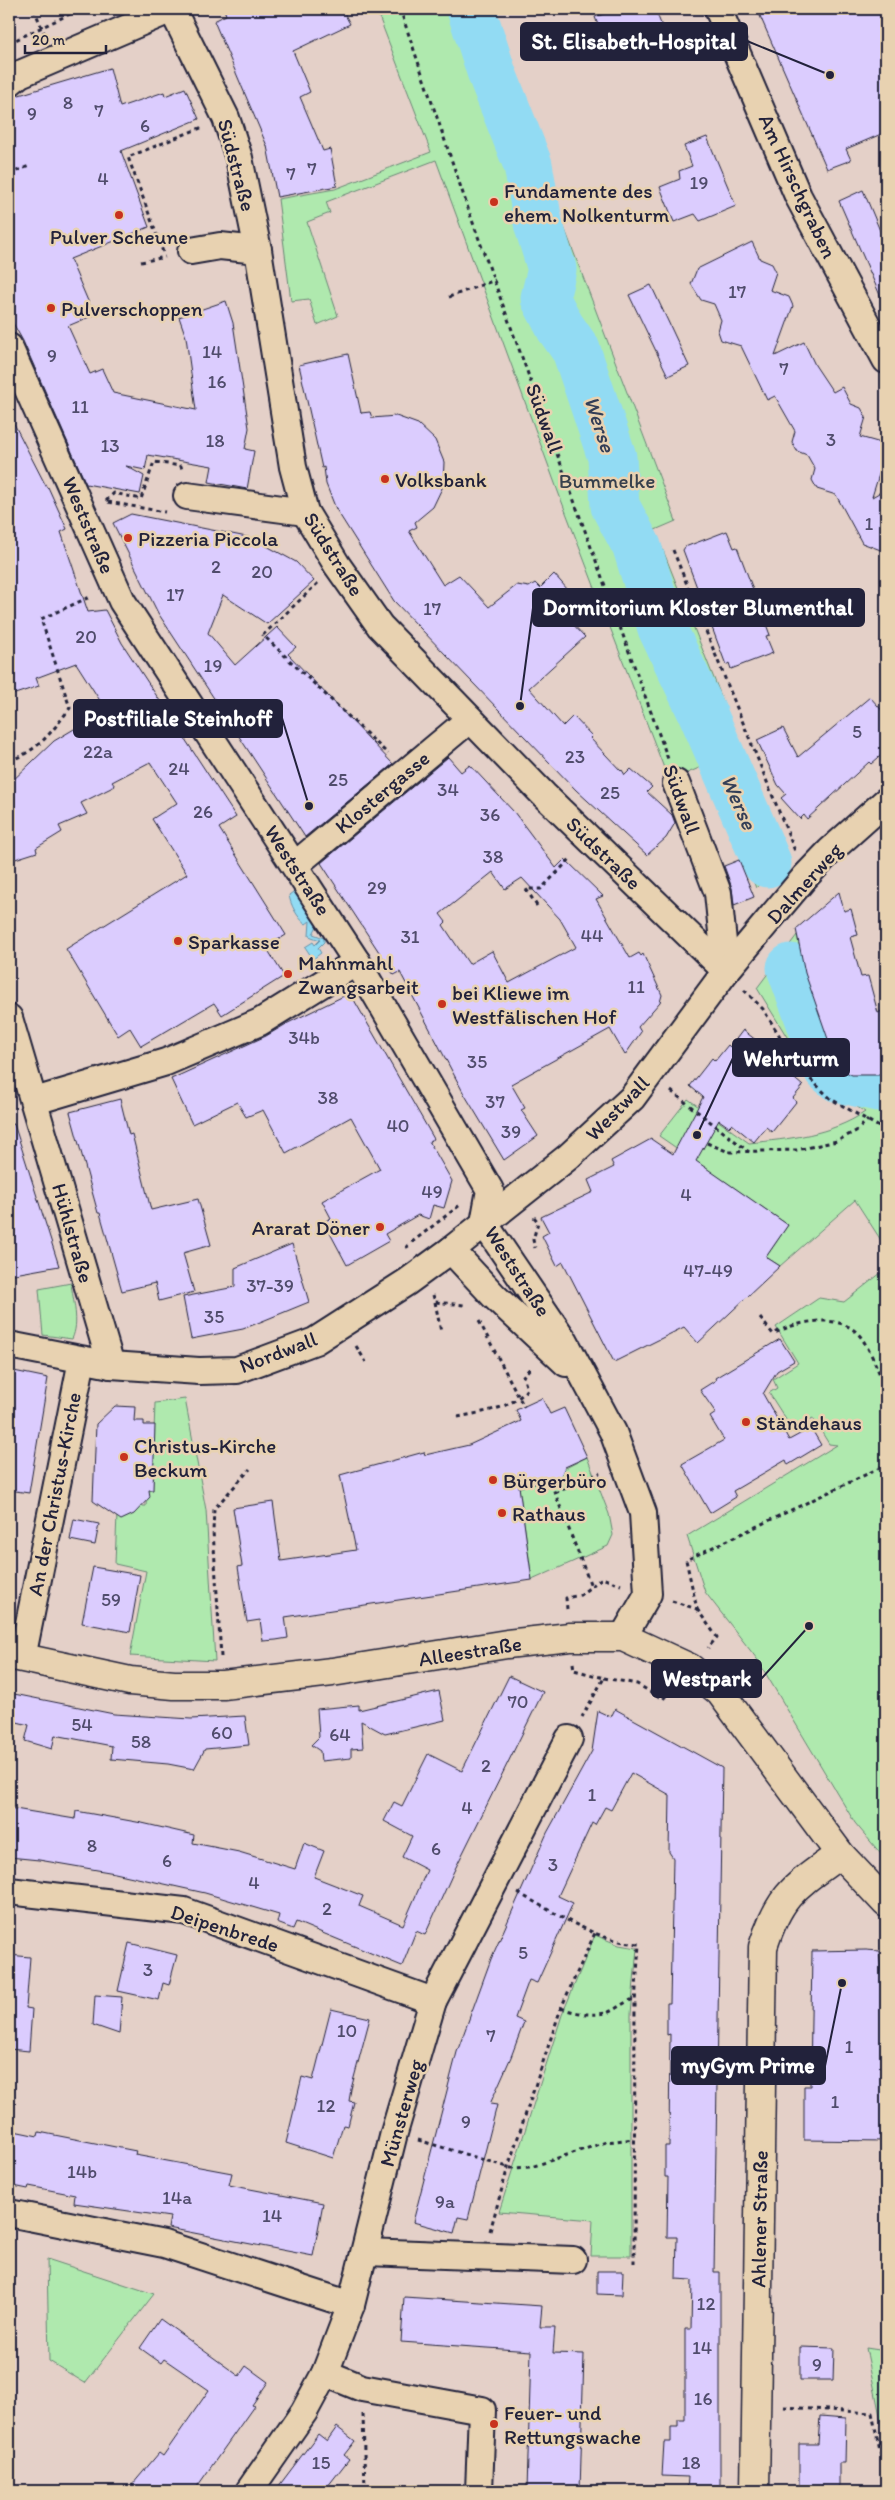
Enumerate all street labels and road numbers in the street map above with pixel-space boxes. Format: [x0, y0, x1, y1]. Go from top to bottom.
street label: Am Hirschgraben [754, 110, 842, 262]
street label: Südstraße [213, 116, 261, 214]
street label: Südwall [521, 380, 569, 456]
street label: Weststraße [57, 473, 121, 577]
street label: Südstraße [298, 507, 370, 601]
street label: Klostergasse [330, 745, 434, 839]
street label: Südwall [658, 761, 706, 837]
street label: Südstraße [561, 811, 647, 895]
street label: Weststraße [259, 820, 337, 920]
street label: Dalmerweg [761, 837, 847, 929]
street label: Westwall [580, 1070, 654, 1146]
street label: Hühlstraße [47, 1180, 99, 1286]
street label: Weststraße [479, 1221, 557, 1321]
street label: Nordwall [236, 1326, 320, 1378]
street label: An der Christus-Kirche [22, 1390, 86, 1598]
street label: Alleestraße [416, 1630, 524, 1672]
street label: Deipenbrede [168, 1899, 282, 1957]
street label: Münsterweg [374, 2056, 428, 2170]
street label: Ahlener Straße [745, 2150, 773, 2288]

